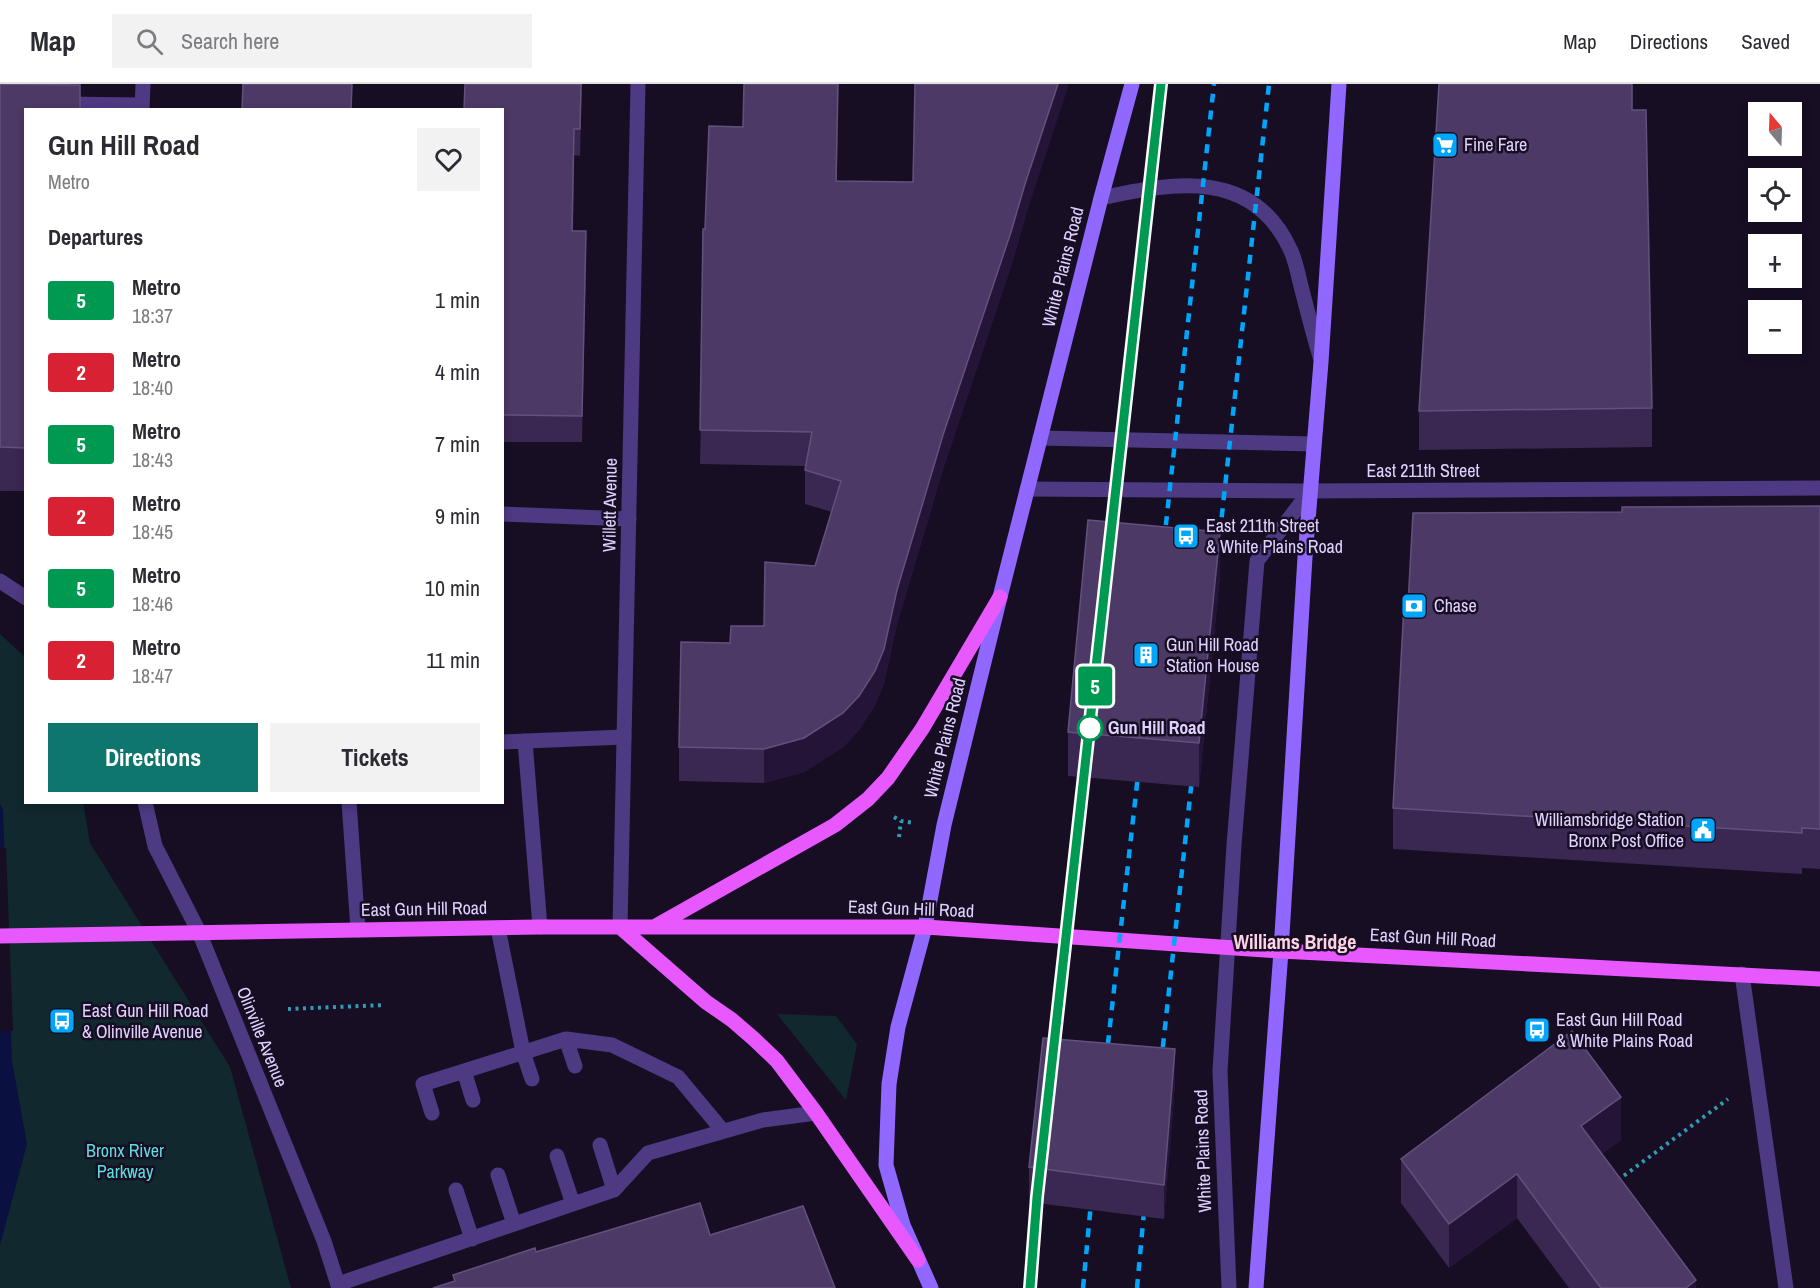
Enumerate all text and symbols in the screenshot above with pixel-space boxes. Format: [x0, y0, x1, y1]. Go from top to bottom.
search box [112, 14, 532, 68]
text: Map [30, 22, 76, 60]
icon: search [133, 25, 166, 58]
text: Search here [181, 26, 279, 56]
text: Map [1563, 27, 1597, 56]
text: Directions [1630, 27, 1708, 56]
text: Saved [1741, 27, 1790, 56]
north arrow [1748, 102, 1802, 156]
map controls [1748, 102, 1802, 354]
text: Gun Hill Road [48, 126, 200, 164]
button: heart [417, 128, 480, 191]
supermarket icon: Fine Fare [1430, 130, 1460, 160]
place label: Fine Fare [1464, 132, 1527, 157]
text: Metro [48, 168, 90, 195]
button: locate [1748, 168, 1802, 222]
street label: White Plains Road [1035, 204, 1090, 330]
text: Departures [48, 222, 143, 252]
button: + [1748, 234, 1802, 288]
text: Metro [132, 272, 181, 302]
text: 1 min [435, 285, 480, 315]
text: 5 [76, 286, 86, 315]
button: − [1748, 300, 1802, 354]
text: 18:37 [132, 302, 173, 329]
text: Metro [132, 344, 181, 374]
text: 4 min [435, 357, 480, 387]
text: 2 [76, 358, 86, 387]
text: 18:40 [132, 374, 173, 401]
text: Metro [132, 416, 181, 446]
text: 7 min [435, 429, 480, 459]
text: 5 [76, 430, 86, 459]
text: 18:43 [132, 446, 173, 473]
street label: Willett Avenue [596, 458, 623, 552]
street label: East 211th Street [1367, 458, 1480, 483]
text: Metro [132, 488, 181, 518]
text: 9 min [435, 501, 480, 531]
text: 2 [76, 502, 86, 531]
place label: East 211th Street & White Plains Road [1206, 513, 1343, 559]
text: 18:45 [132, 518, 173, 545]
bus stop icon: East 211th Street & White Plains Road [1171, 521, 1201, 551]
text: Metro [132, 560, 181, 590]
text: 10 min [425, 573, 480, 603]
text: 5 [76, 574, 86, 603]
text: 18:46 [132, 590, 173, 617]
bank icon: Chase [1399, 591, 1429, 621]
place label: Chase [1434, 593, 1477, 618]
text: Metro [132, 632, 181, 662]
place label: Gun Hill Road Station House [1166, 632, 1260, 678]
building icon: Gun Hill Road Station House [1131, 640, 1161, 670]
text: 11 min [426, 645, 480, 675]
text: 2 [76, 646, 86, 675]
text: 18:47 [132, 662, 173, 689]
line badge: 5 [1076, 666, 1114, 706]
text: 5 [1090, 672, 1100, 701]
street label: White Plains Road [917, 675, 972, 801]
marker: Gun Hill Road [1077, 715, 1103, 741]
place label: Gun Hill Road [1108, 715, 1206, 740]
button: Directions [48, 723, 258, 792]
button: Tickets [270, 723, 480, 792]
place label: Williamsbridge Station Bronx Post Office [1535, 807, 1684, 853]
public building icon: Williamsbridge Station Bronx Post Office [1688, 815, 1718, 845]
street label: East Gun Hill Road [847, 894, 975, 923]
street label: East Gun Hill Road [361, 895, 487, 922]
street label: East Gun Hill Road [1369, 922, 1497, 953]
district label: Williams Bridge [1234, 928, 1356, 955]
street label: Olinville Avenue [231, 983, 294, 1091]
place label: East Gun Hill Road & Olinville Avenue [82, 998, 208, 1044]
bus stop icon: East Gun Hill Road & Olinville Avenue [47, 1006, 77, 1036]
place label: East Gun Hill Road & White Plains Road [1556, 1007, 1693, 1053]
bus stop icon: East Gun Hill Road & White Plains Road [1522, 1015, 1552, 1045]
street label: White Plains Road [1188, 1089, 1217, 1213]
park label: Bronx River Parkway [86, 1138, 164, 1184]

